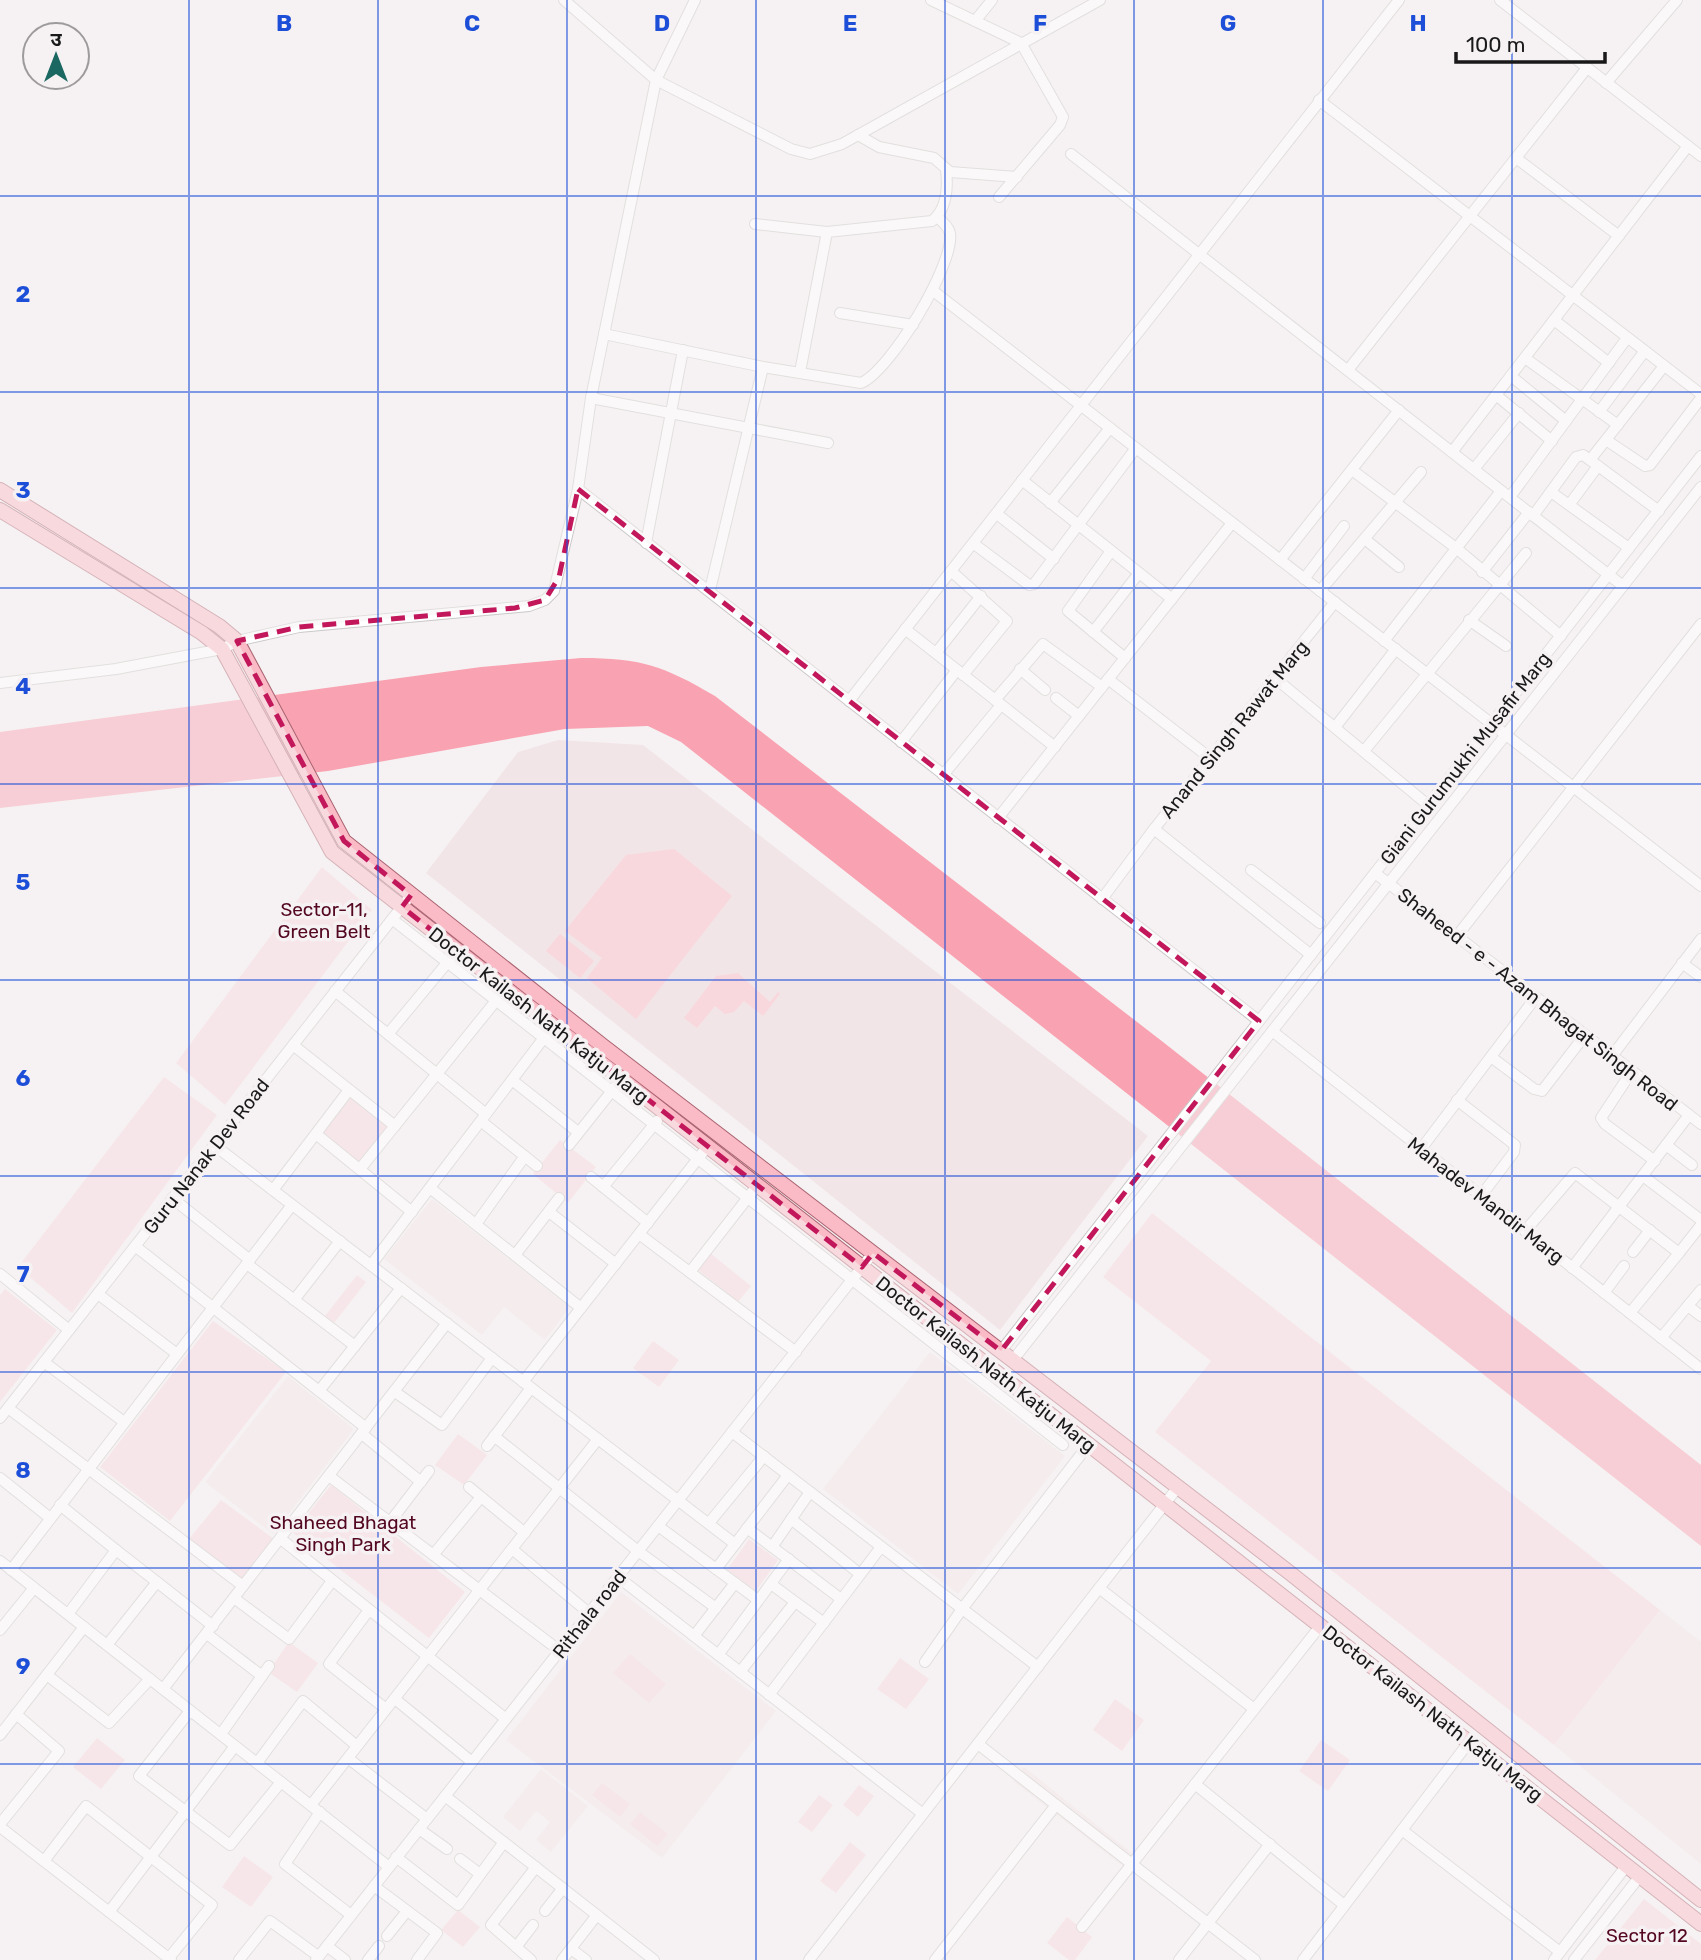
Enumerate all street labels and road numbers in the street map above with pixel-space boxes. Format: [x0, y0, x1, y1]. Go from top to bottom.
street label: Anand Singh Rawat Marg [1156, 636, 1313, 823]
street label: Giani Gurumukhi Musafir Marg [1375, 648, 1555, 869]
street label: Shaheed - e - Azam Bhagat Singh Road [1393, 883, 1682, 1116]
street label: Doctor Kailash Nath Katju Marg [424, 922, 653, 1108]
street label: Guru Nanak Dev Road [139, 1074, 274, 1239]
street label: Mahadev Mandir Marg [1403, 1132, 1569, 1269]
street label: Doctor Kailash Nath Katju Marg [871, 1271, 1100, 1457]
street label: Rithala road [548, 1565, 631, 1663]
street label: Doctor Kailash Nath Katju Marg [1318, 1620, 1547, 1806]

